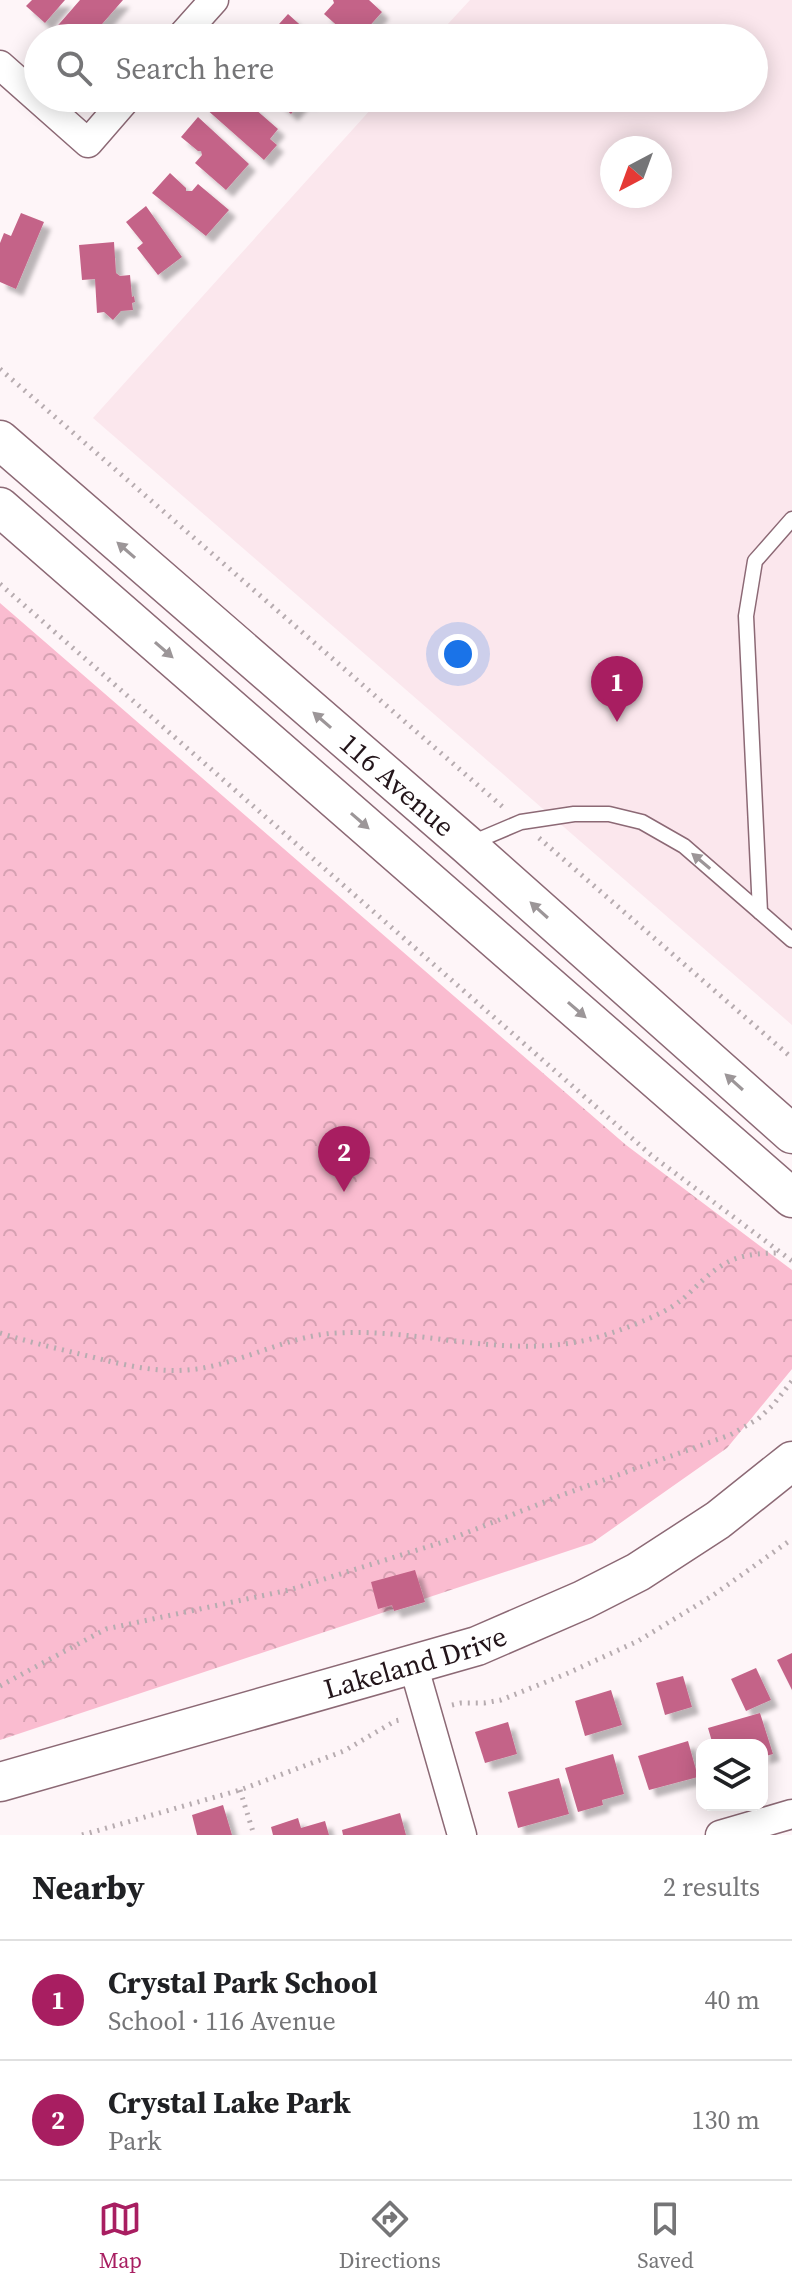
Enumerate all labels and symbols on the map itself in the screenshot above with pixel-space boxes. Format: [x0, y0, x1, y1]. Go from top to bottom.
north arrow [600, 136, 672, 208]
one-way arrow [116, 542, 136, 559]
your location [438, 634, 478, 674]
one-way arrow [154, 641, 174, 658]
pin: 1 [591, 656, 643, 722]
one-way arrow [313, 712, 333, 729]
street label: 116 Avenue [332, 724, 463, 845]
one-way arrow [350, 812, 370, 829]
one-way arrow [691, 853, 711, 870]
one-way arrow [530, 901, 549, 919]
one-way arrow [568, 1001, 587, 1019]
one-way arrow [724, 1074, 743, 1092]
pin: 2 [318, 1126, 370, 1192]
street label: Lakeland Drive [319, 1616, 512, 1708]

